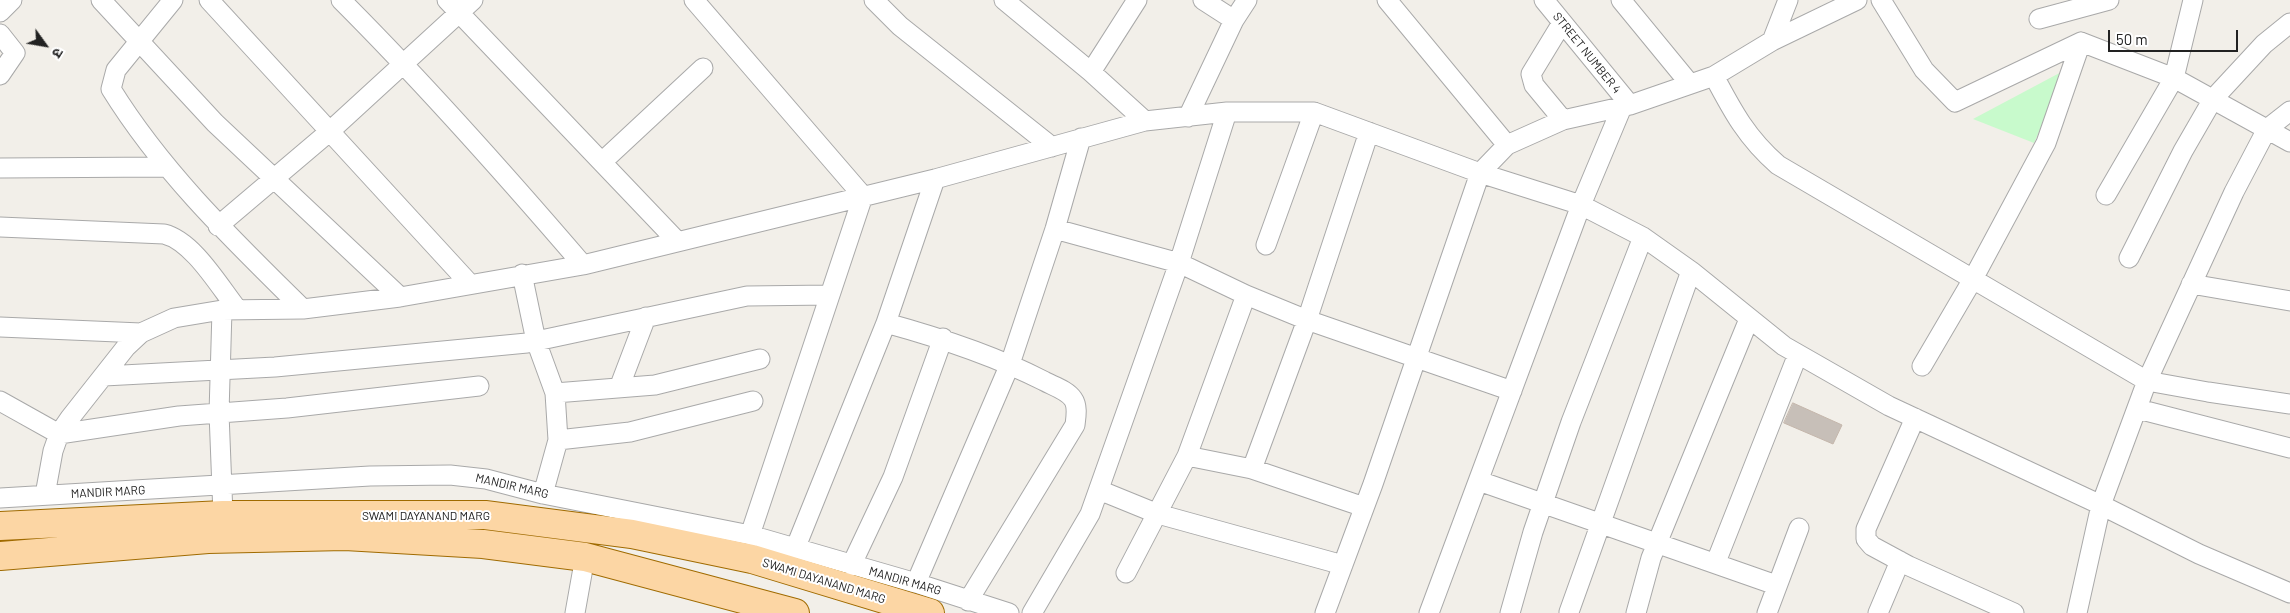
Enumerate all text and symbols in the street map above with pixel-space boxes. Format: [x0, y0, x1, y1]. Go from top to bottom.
street label: STREET NUMBER 4 [1550, 10, 1624, 96]
north arrow [20, 20, 70, 70]
scale bar [2110, 20, 2240, 52]
text: 50 m [2116, 30, 2148, 48]
text: उ [49, 45, 68, 61]
street label: MANDIR MARG [474, 471, 550, 501]
street label: MANDIR MARG [70, 483, 146, 501]
street label: SWAMI DAYANAND MARG [362, 509, 490, 523]
street label: SWAMI DAYANAND MARG [761, 555, 887, 607]
street label: MANDIR MARG [867, 564, 943, 598]

